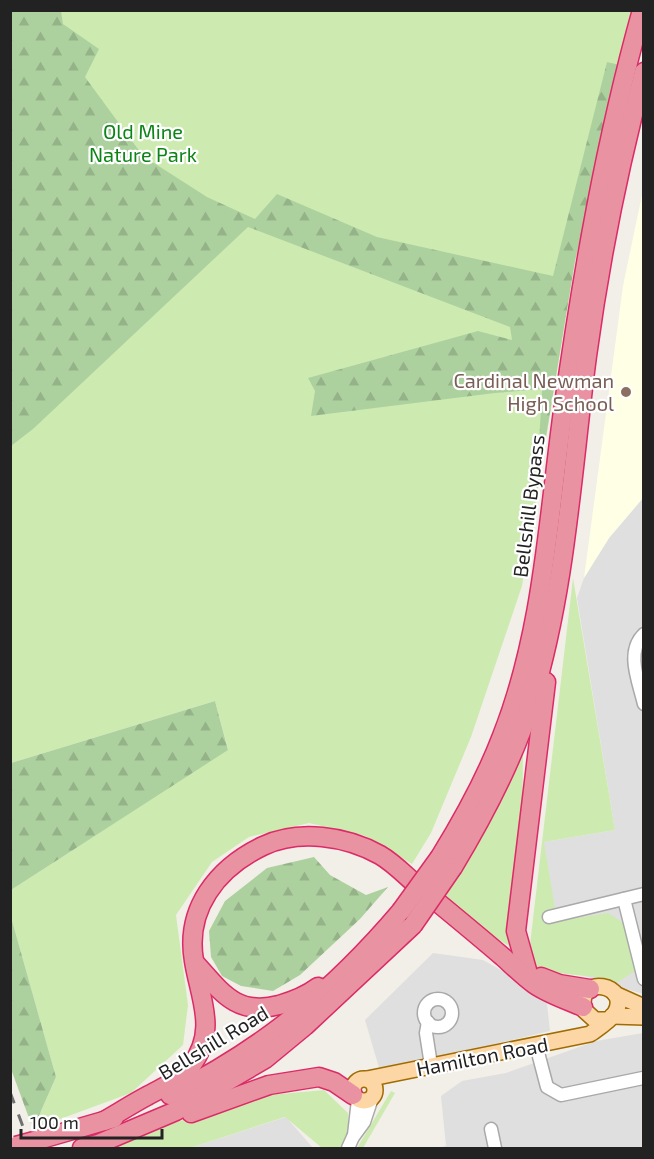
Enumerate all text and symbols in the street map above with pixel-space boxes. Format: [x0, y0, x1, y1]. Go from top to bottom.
park label: Old Mine Nature Park [89, 119, 197, 166]
place label: Cardinal Newman High School [453, 368, 614, 415]
marker: Cardinal Newman High School [619, 385, 633, 399]
street label: Bellshill Bypass [507, 433, 549, 579]
street label: Bellshill Road [154, 1000, 272, 1084]
street label: Hamilton Road [414, 1031, 550, 1081]
scale bar [21, 1102, 162, 1140]
text: 100 m [30, 1111, 79, 1133]

